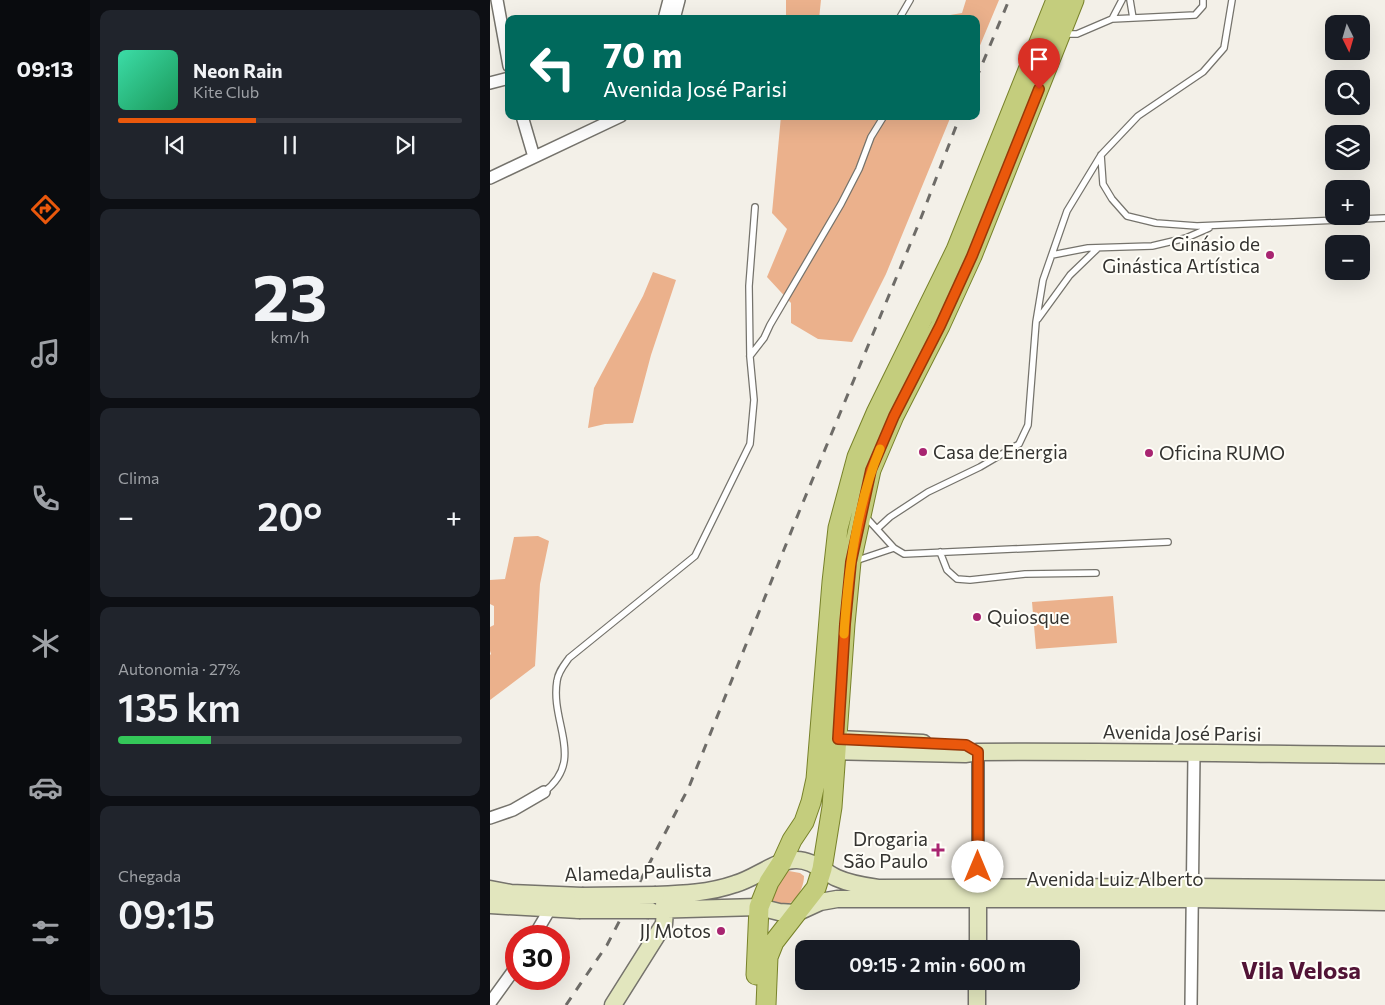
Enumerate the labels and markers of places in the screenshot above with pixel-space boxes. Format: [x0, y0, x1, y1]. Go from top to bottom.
pin [1018, 38, 1060, 89]
place label: Ginásio de Ginástica Artística [1102, 232, 1260, 277]
marker: Ginásio de Ginástica Artística [1264, 249, 1276, 261]
place label: Casa de Energia [933, 440, 1068, 463]
place label: Oficina RUMO [1159, 441, 1285, 464]
marker: Casa de Energia [917, 446, 929, 458]
marker: Oficina RUMO [1143, 447, 1155, 459]
place label: Quiosque [987, 605, 1070, 628]
marker: Quiosque [971, 611, 983, 623]
place label: Drogaria São Paulo [843, 827, 928, 872]
marker: Drogaria São Paulo [932, 844, 944, 856]
place label: JJ Motos [639, 919, 711, 942]
marker: JJ Motos [715, 925, 727, 937]

